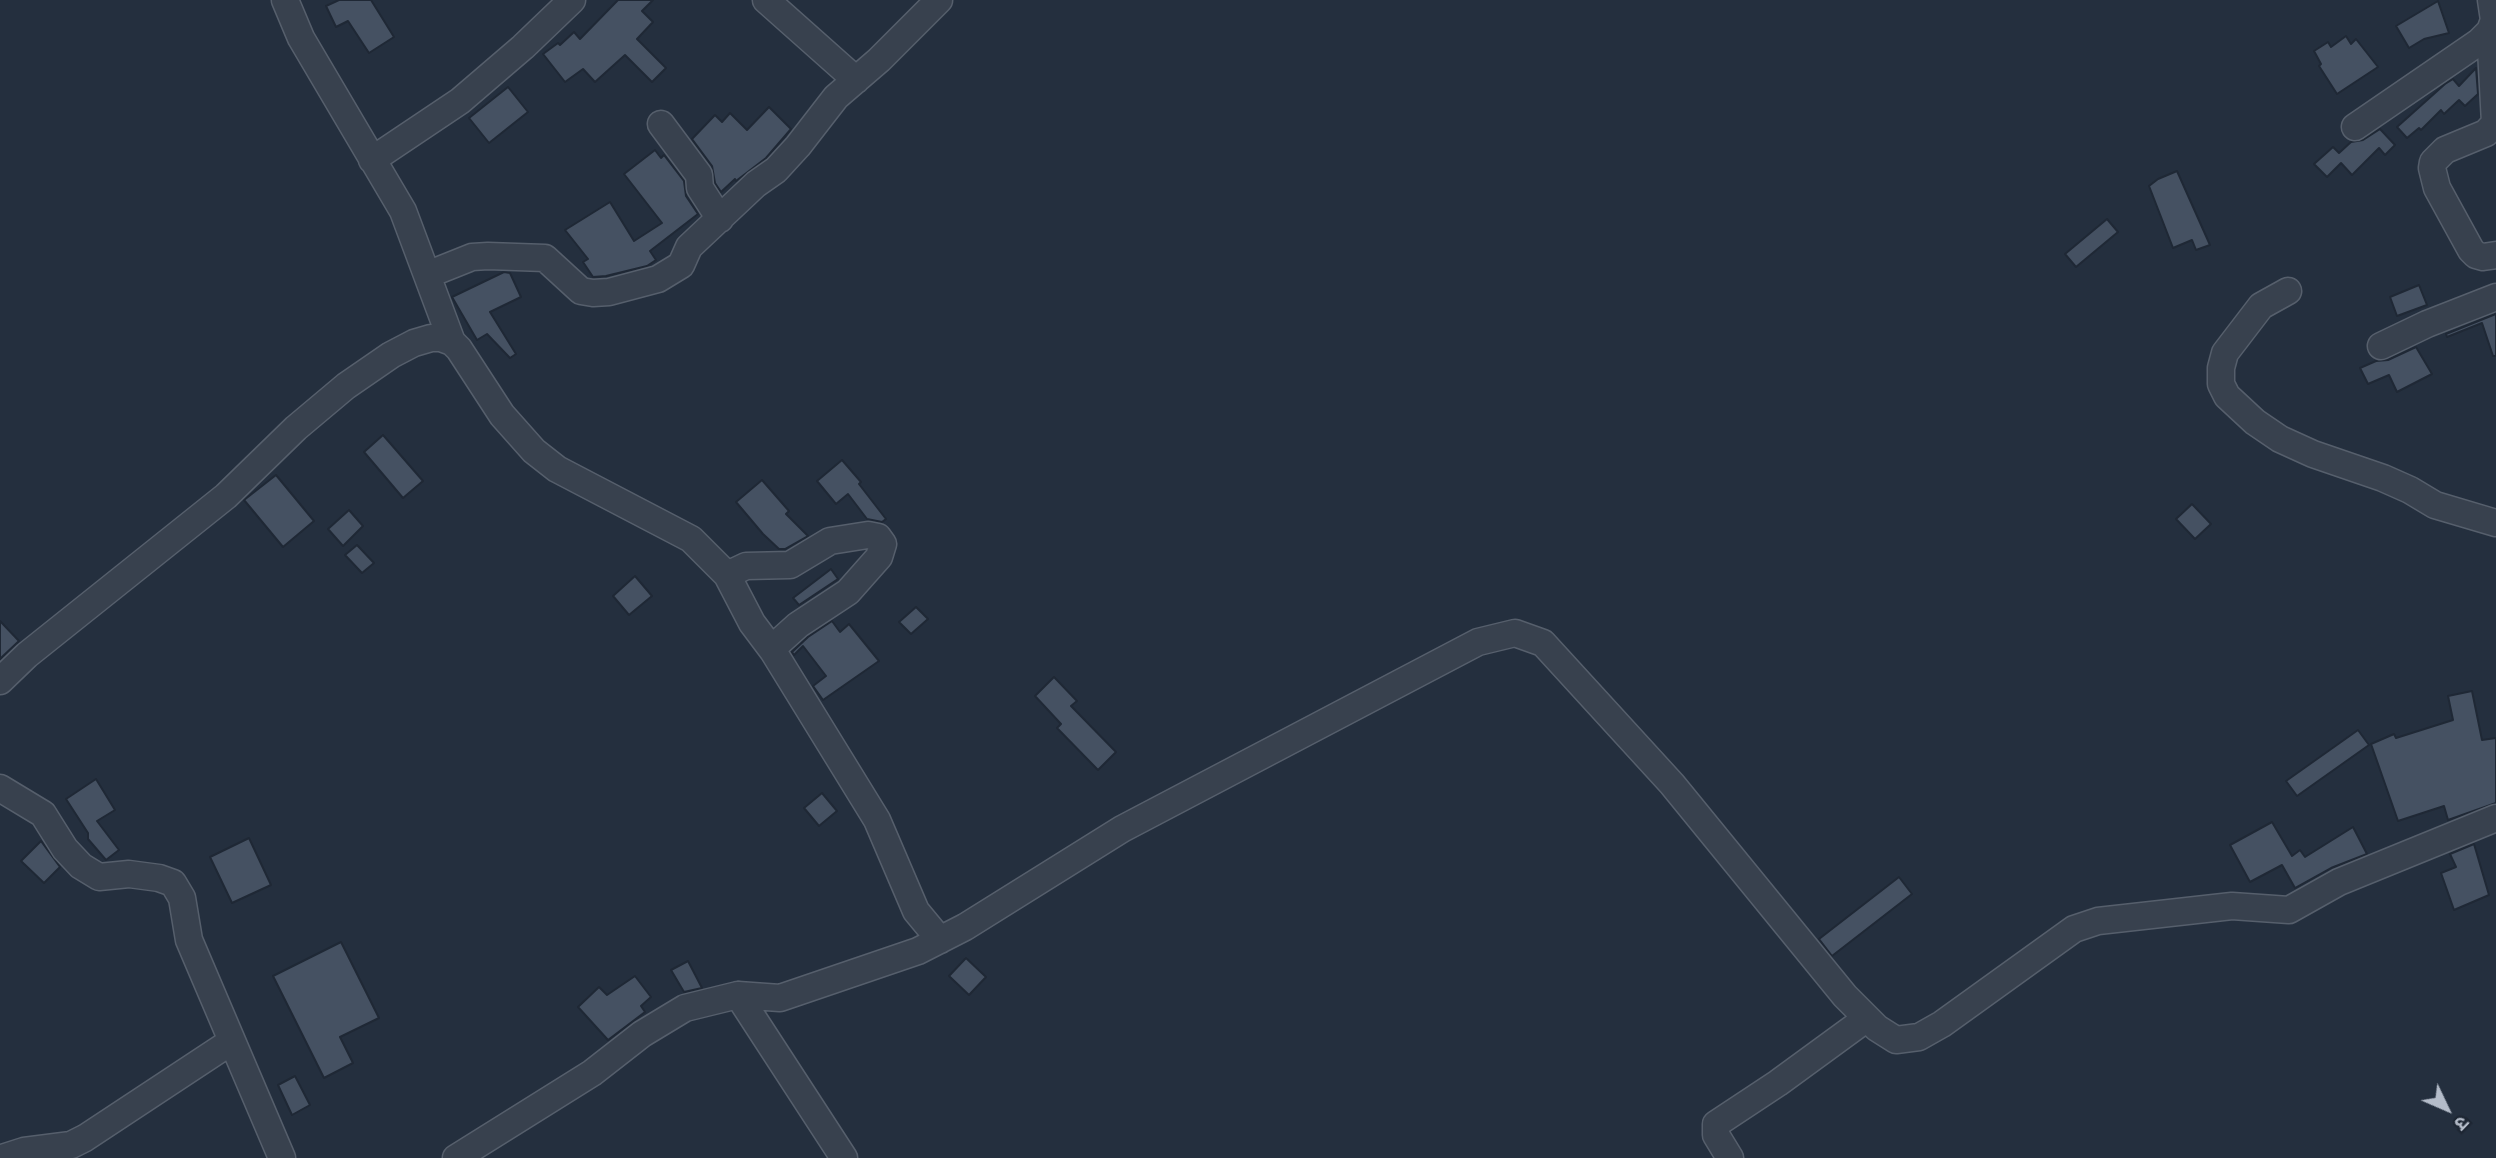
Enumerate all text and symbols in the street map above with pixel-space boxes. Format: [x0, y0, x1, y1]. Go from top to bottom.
north arrow [2412, 1074, 2482, 1144]
text: उ [2449, 1111, 2475, 1137]

